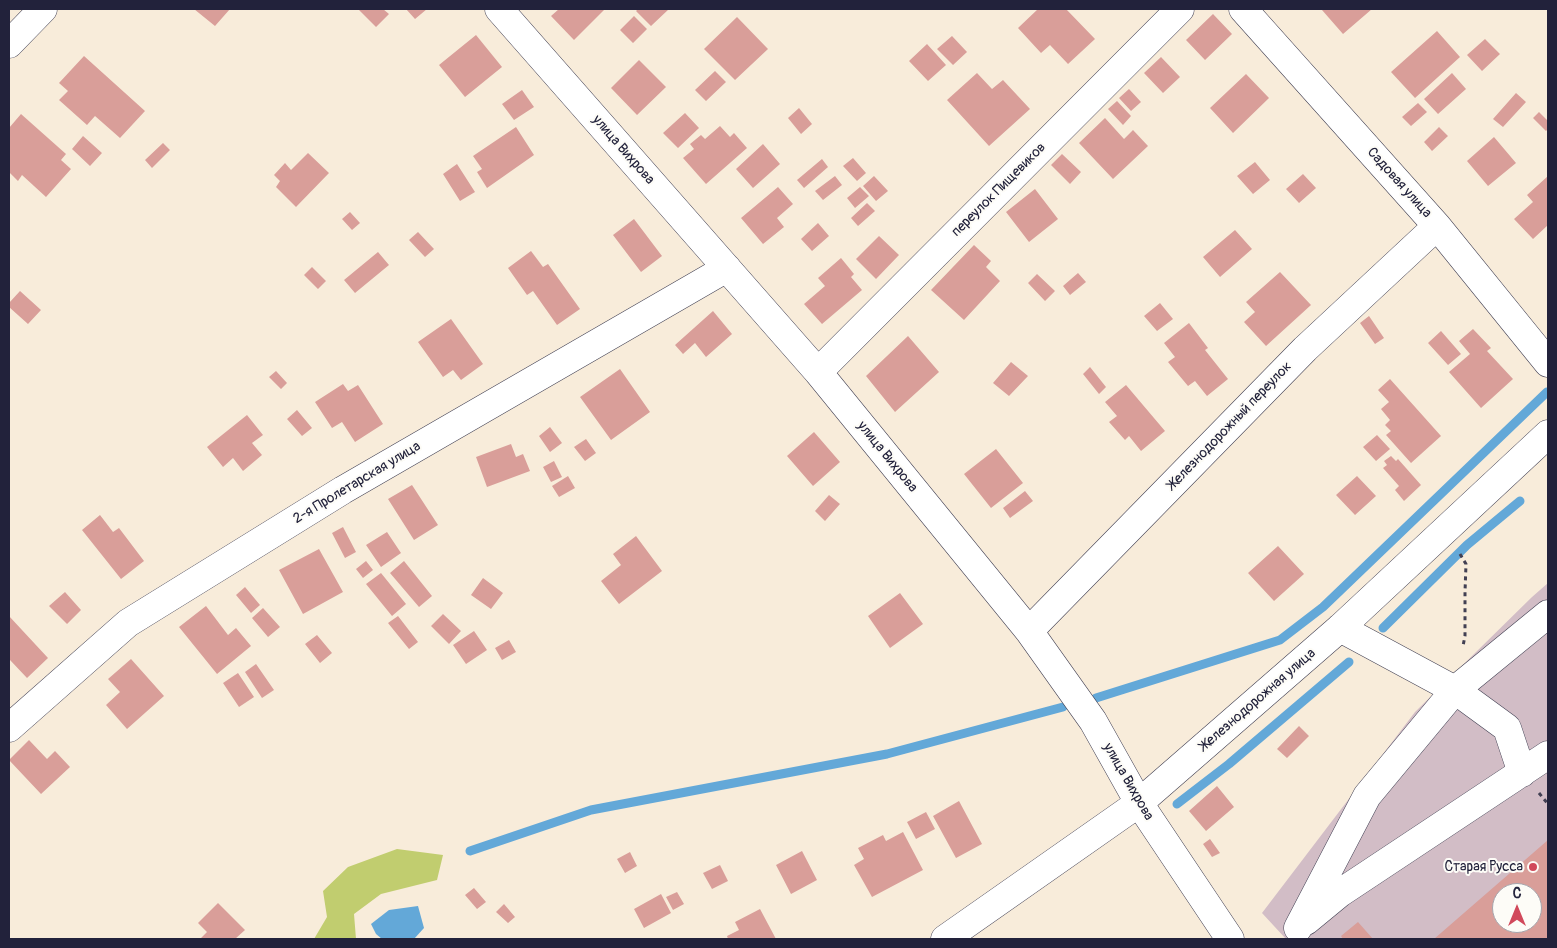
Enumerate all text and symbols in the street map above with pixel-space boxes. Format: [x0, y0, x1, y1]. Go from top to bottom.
street label: улица Вихрова [588, 112, 658, 188]
street label: переулок Пищевиков [948, 139, 1050, 241]
street label: Садовая улица [1363, 144, 1435, 222]
street label: Железнодорожный переулок [1164, 359, 1296, 493]
street label: улица Вихрова [853, 418, 921, 496]
street label: 2-я Пролетарская улица [290, 438, 424, 528]
street label: Железнодорожная улица [1197, 645, 1319, 755]
street label: улица Вихрова [1099, 740, 1157, 824]
place label: Старая Русса [1444, 859, 1523, 875]
marker: Старая Русса [1527, 861, 1539, 873]
north arrow [1492, 883, 1542, 933]
text: С [1513, 885, 1521, 902]

